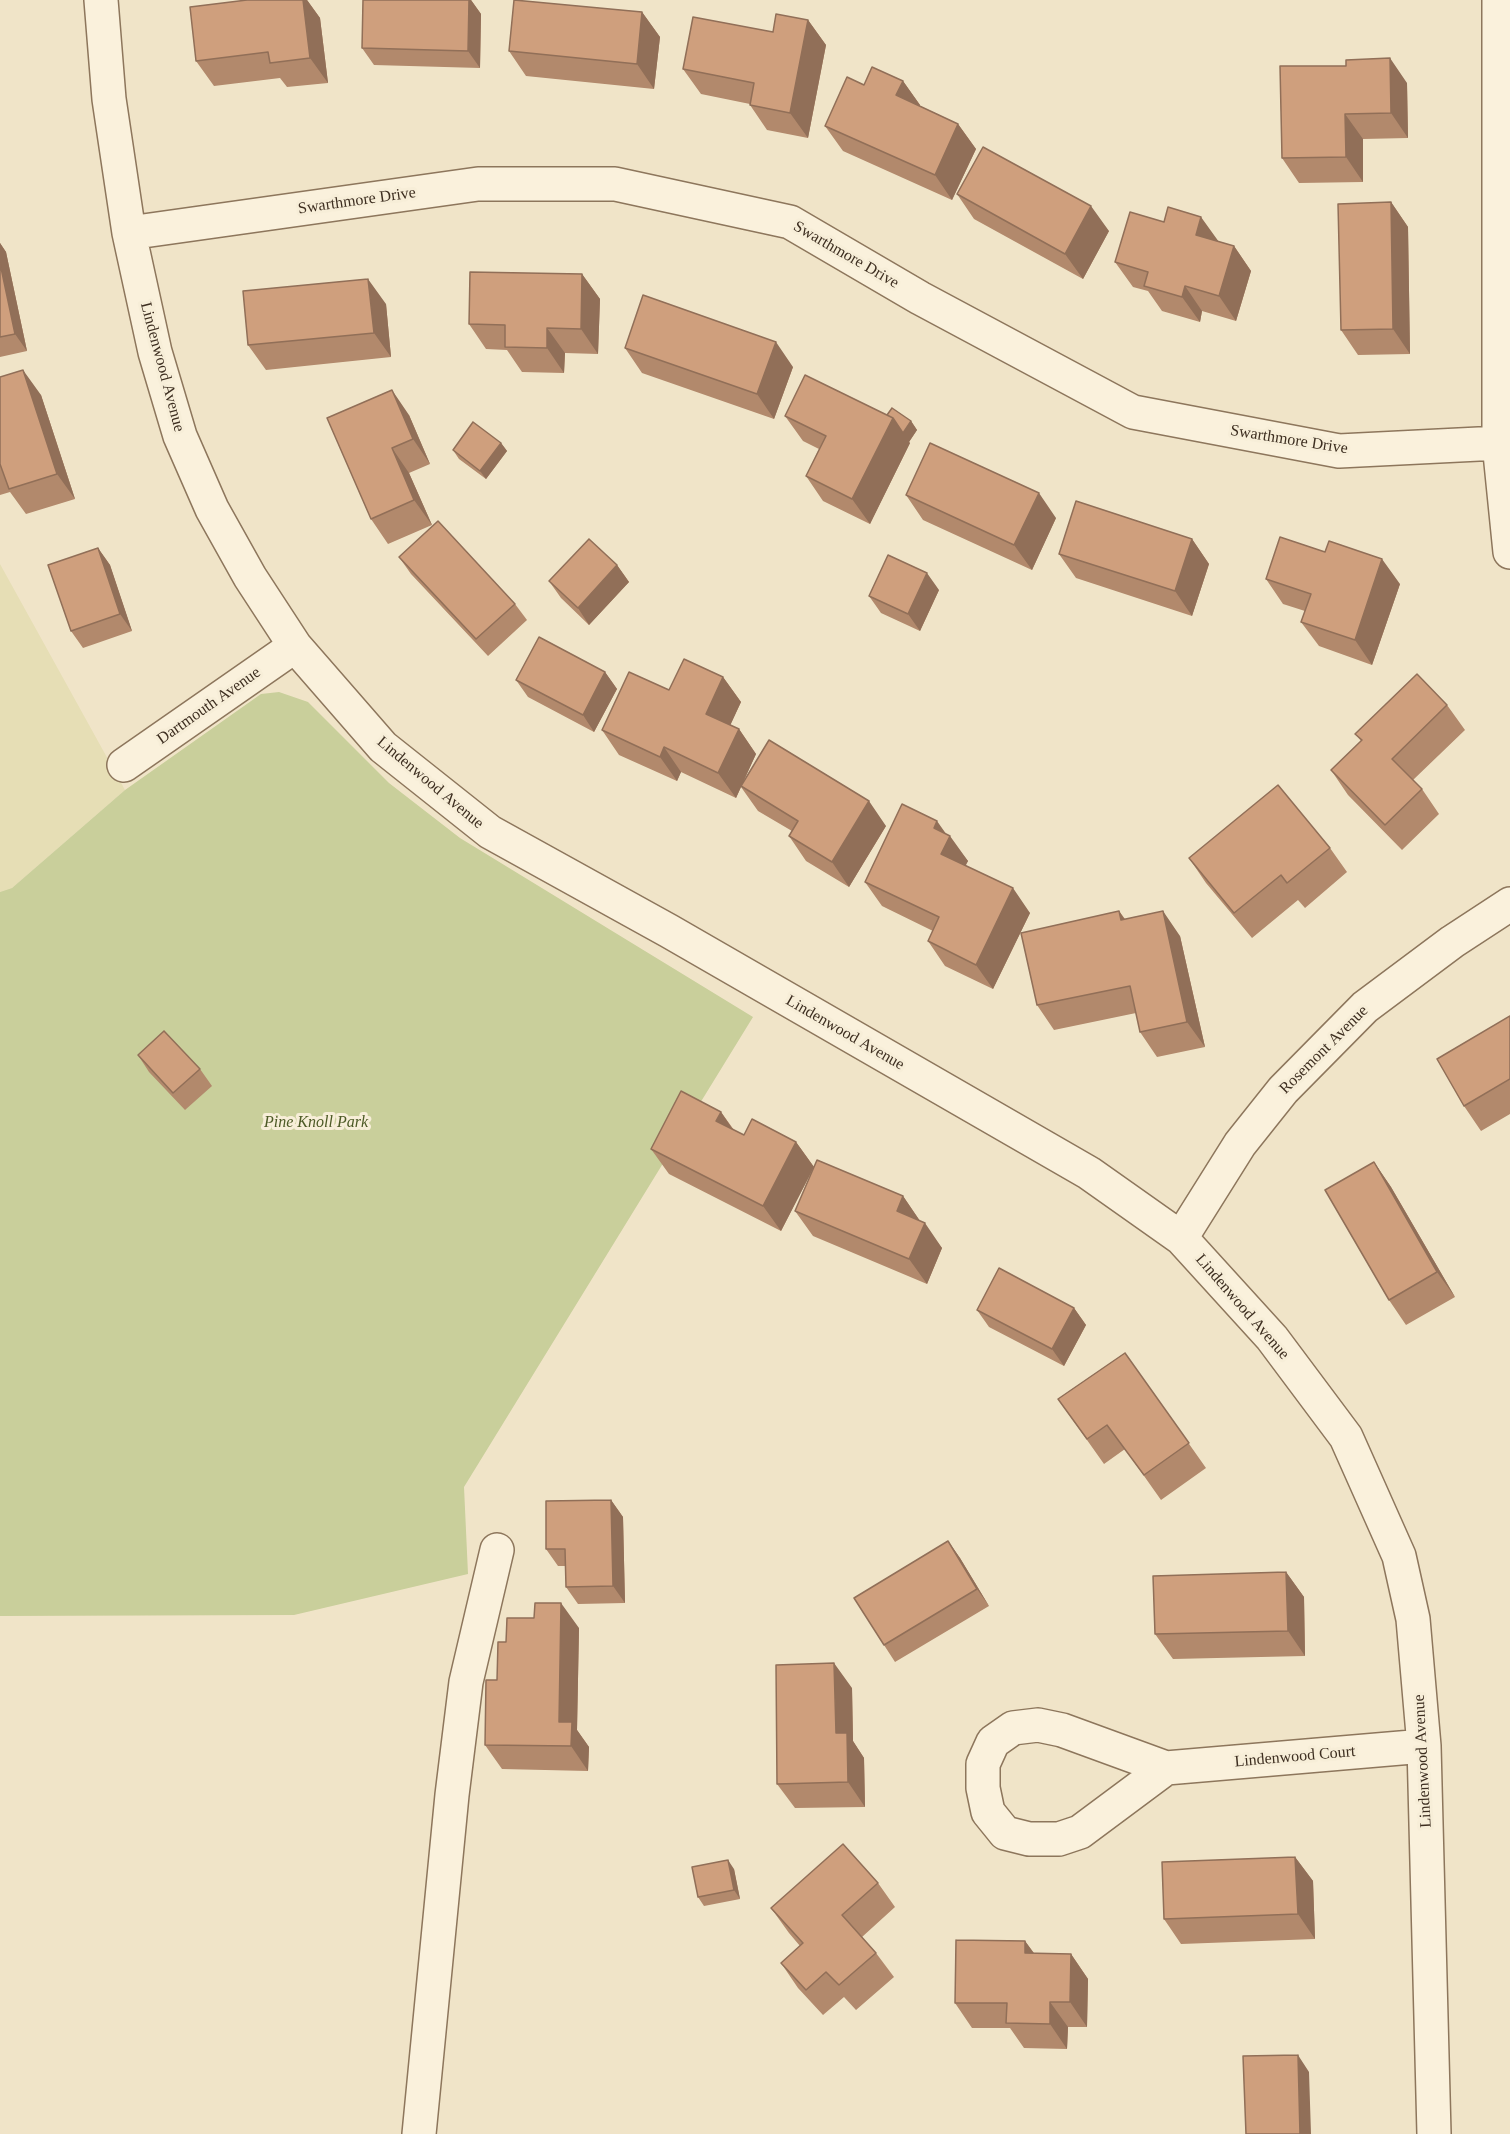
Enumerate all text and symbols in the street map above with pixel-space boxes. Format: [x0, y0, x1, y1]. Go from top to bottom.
street label: Swarthmore Drive [297, 183, 417, 219]
street label: Swarthmore Drive [790, 217, 902, 293]
street label: Lindenwood Avenue [135, 300, 189, 434]
street label: Swarthmore Drive [1229, 421, 1349, 459]
street label: Dartmouth Avenue [154, 663, 264, 749]
street label: Lindenwood Avenue [373, 733, 487, 833]
street label: Lindenwood Avenue [782, 991, 908, 1075]
street label: Rosemont Avenue [1276, 1002, 1372, 1098]
park label: Pine Knoll Park [264, 1113, 368, 1133]
street label: Lindenwood Avenue [1191, 1250, 1293, 1364]
street label: Lindenwood Avenue [1410, 1694, 1436, 1828]
street label: Lindenwood Court [1234, 1742, 1356, 1772]

